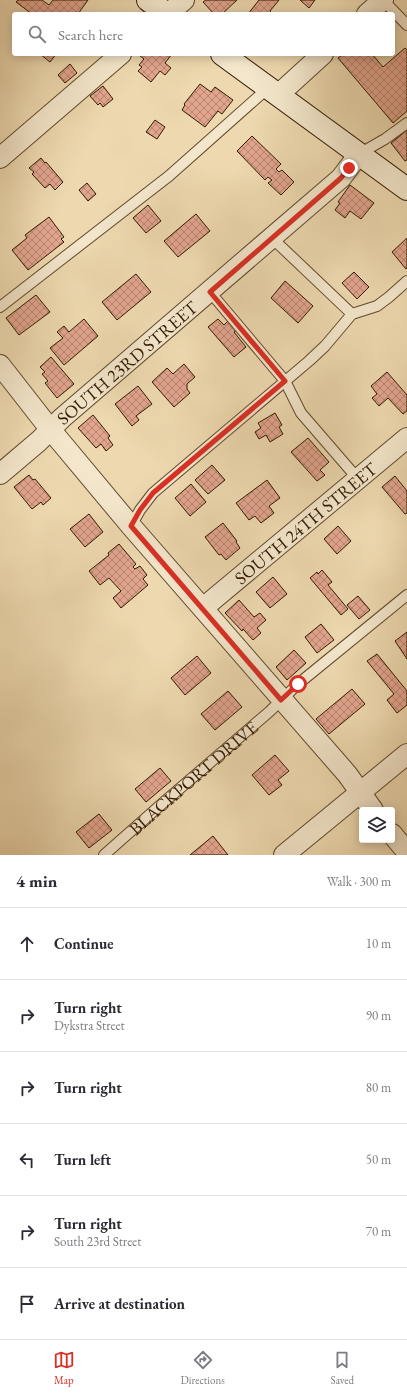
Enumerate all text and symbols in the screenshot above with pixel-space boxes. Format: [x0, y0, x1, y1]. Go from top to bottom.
search box [12, 12, 395, 56]
icon: search [26, 23, 48, 45]
text: Search here [58, 25, 123, 44]
route end [340, 159, 358, 177]
street label: SOUTH 23RD STREET [52, 295, 203, 429]
street label: SOUTH 24TH STREET [229, 456, 382, 589]
route start [289, 675, 307, 693]
street label: BLACKPORT DRIVE [124, 715, 262, 840]
map controls [359, 807, 395, 843]
button: layers [359, 807, 395, 843]
text: 4 min [16, 870, 57, 892]
text: Walk · 300 m [327, 873, 391, 890]
icon: ahead [16, 933, 38, 955]
text: Continue [54, 934, 114, 953]
text: 10 m [366, 935, 391, 952]
text: Turn right [54, 998, 122, 1017]
icon: right [16, 1005, 38, 1027]
text: 90 m [366, 1007, 391, 1024]
text: Dykstra Street [54, 1017, 125, 1034]
icon: right [16, 1077, 38, 1099]
text: Turn right [54, 1078, 122, 1097]
text: 80 m [366, 1079, 391, 1096]
icon: left [16, 1149, 38, 1171]
text: Turn left [54, 1150, 111, 1169]
text: 50 m [366, 1151, 391, 1168]
text: Turn right [54, 1214, 122, 1233]
icon: right [16, 1221, 38, 1243]
text: 70 m [366, 1223, 391, 1240]
text: South 23rd Street [54, 1233, 141, 1250]
icon: arrive [16, 1293, 38, 1315]
text: Arrive at destination [54, 1294, 185, 1313]
tab: Map [53, 1349, 75, 1387]
tab: Directions [181, 1349, 225, 1387]
tab: Saved [331, 1349, 354, 1387]

